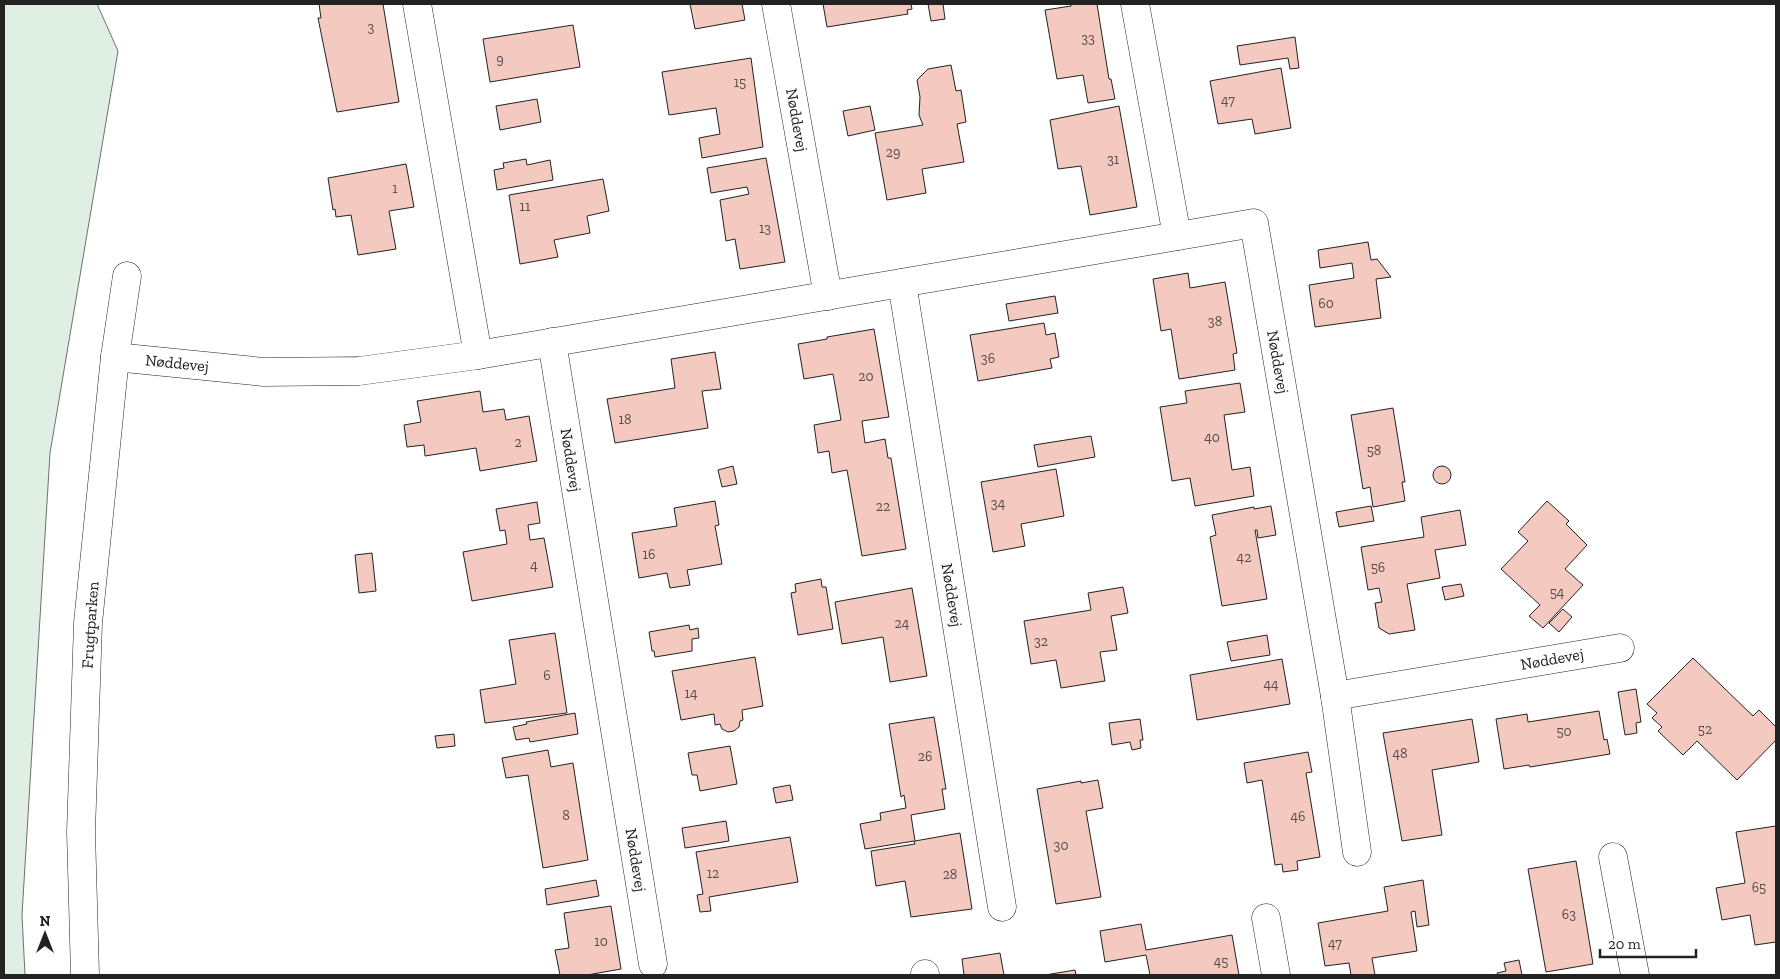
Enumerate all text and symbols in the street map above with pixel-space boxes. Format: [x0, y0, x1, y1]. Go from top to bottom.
house number: 3 [368, 19, 375, 36]
house number: 33 [1081, 30, 1095, 47]
house number: 9 [496, 51, 504, 68]
house number: 15 [734, 74, 746, 91]
street label: Nøddevej [782, 87, 812, 153]
house number: 47 [1221, 92, 1235, 109]
house number: 29 [886, 144, 900, 161]
house number: 31 [1107, 151, 1120, 168]
house number: 1 [392, 180, 398, 197]
house number: 11 [520, 198, 531, 215]
house number: 13 [759, 220, 771, 237]
house number: 60 [1318, 295, 1334, 312]
house number: 38 [1208, 313, 1222, 330]
street label: Nøddevej [1263, 329, 1293, 395]
street label: Nøddevej [144, 350, 210, 376]
house number: 36 [981, 350, 995, 367]
house number: 20 [858, 368, 874, 385]
house number: 18 [619, 411, 631, 428]
street label: Nøddevej [557, 427, 585, 493]
house number: 40 [1204, 429, 1220, 446]
house number: 2 [514, 434, 522, 451]
house number: 58 [1367, 442, 1381, 459]
house number: 34 [991, 495, 1006, 512]
house number: 22 [876, 498, 890, 515]
house number: 16 [643, 546, 655, 563]
house number: 42 [1237, 549, 1251, 566]
house number: 4 [530, 557, 538, 574]
house number: 56 [1371, 559, 1385, 576]
street label: Nøddevej [938, 562, 966, 628]
street label: Frugtparken [77, 580, 103, 669]
house number: 54 [1550, 584, 1565, 601]
house number: 24 [895, 615, 910, 632]
house number: 32 [1034, 633, 1048, 650]
street label: Nøddevej [1519, 644, 1585, 674]
house number: 6 [543, 667, 551, 684]
house number: 44 [1263, 676, 1279, 693]
house number: 14 [685, 685, 698, 702]
house number: 52 [1698, 721, 1712, 738]
house number: 50 [1556, 723, 1572, 740]
house number: 48 [1392, 745, 1408, 762]
house number: 26 [918, 748, 932, 765]
house number: 8 [562, 807, 570, 824]
house number: 46 [1291, 808, 1305, 825]
street label: Nøddevej [622, 827, 650, 893]
house number: 30 [1054, 837, 1068, 854]
house number: 12 [707, 865, 719, 882]
house number: 28 [943, 866, 957, 883]
house number: 65 [1752, 879, 1766, 896]
house number: 63 [1562, 906, 1576, 923]
north arrow [20, 909, 70, 959]
text: N [40, 913, 51, 930]
scale bar [1600, 926, 1696, 958]
house number: 10 [594, 933, 608, 950]
house number: 47 [1328, 935, 1342, 952]
text: 20 m [1608, 935, 1641, 953]
house number: 45 [1214, 953, 1228, 970]

